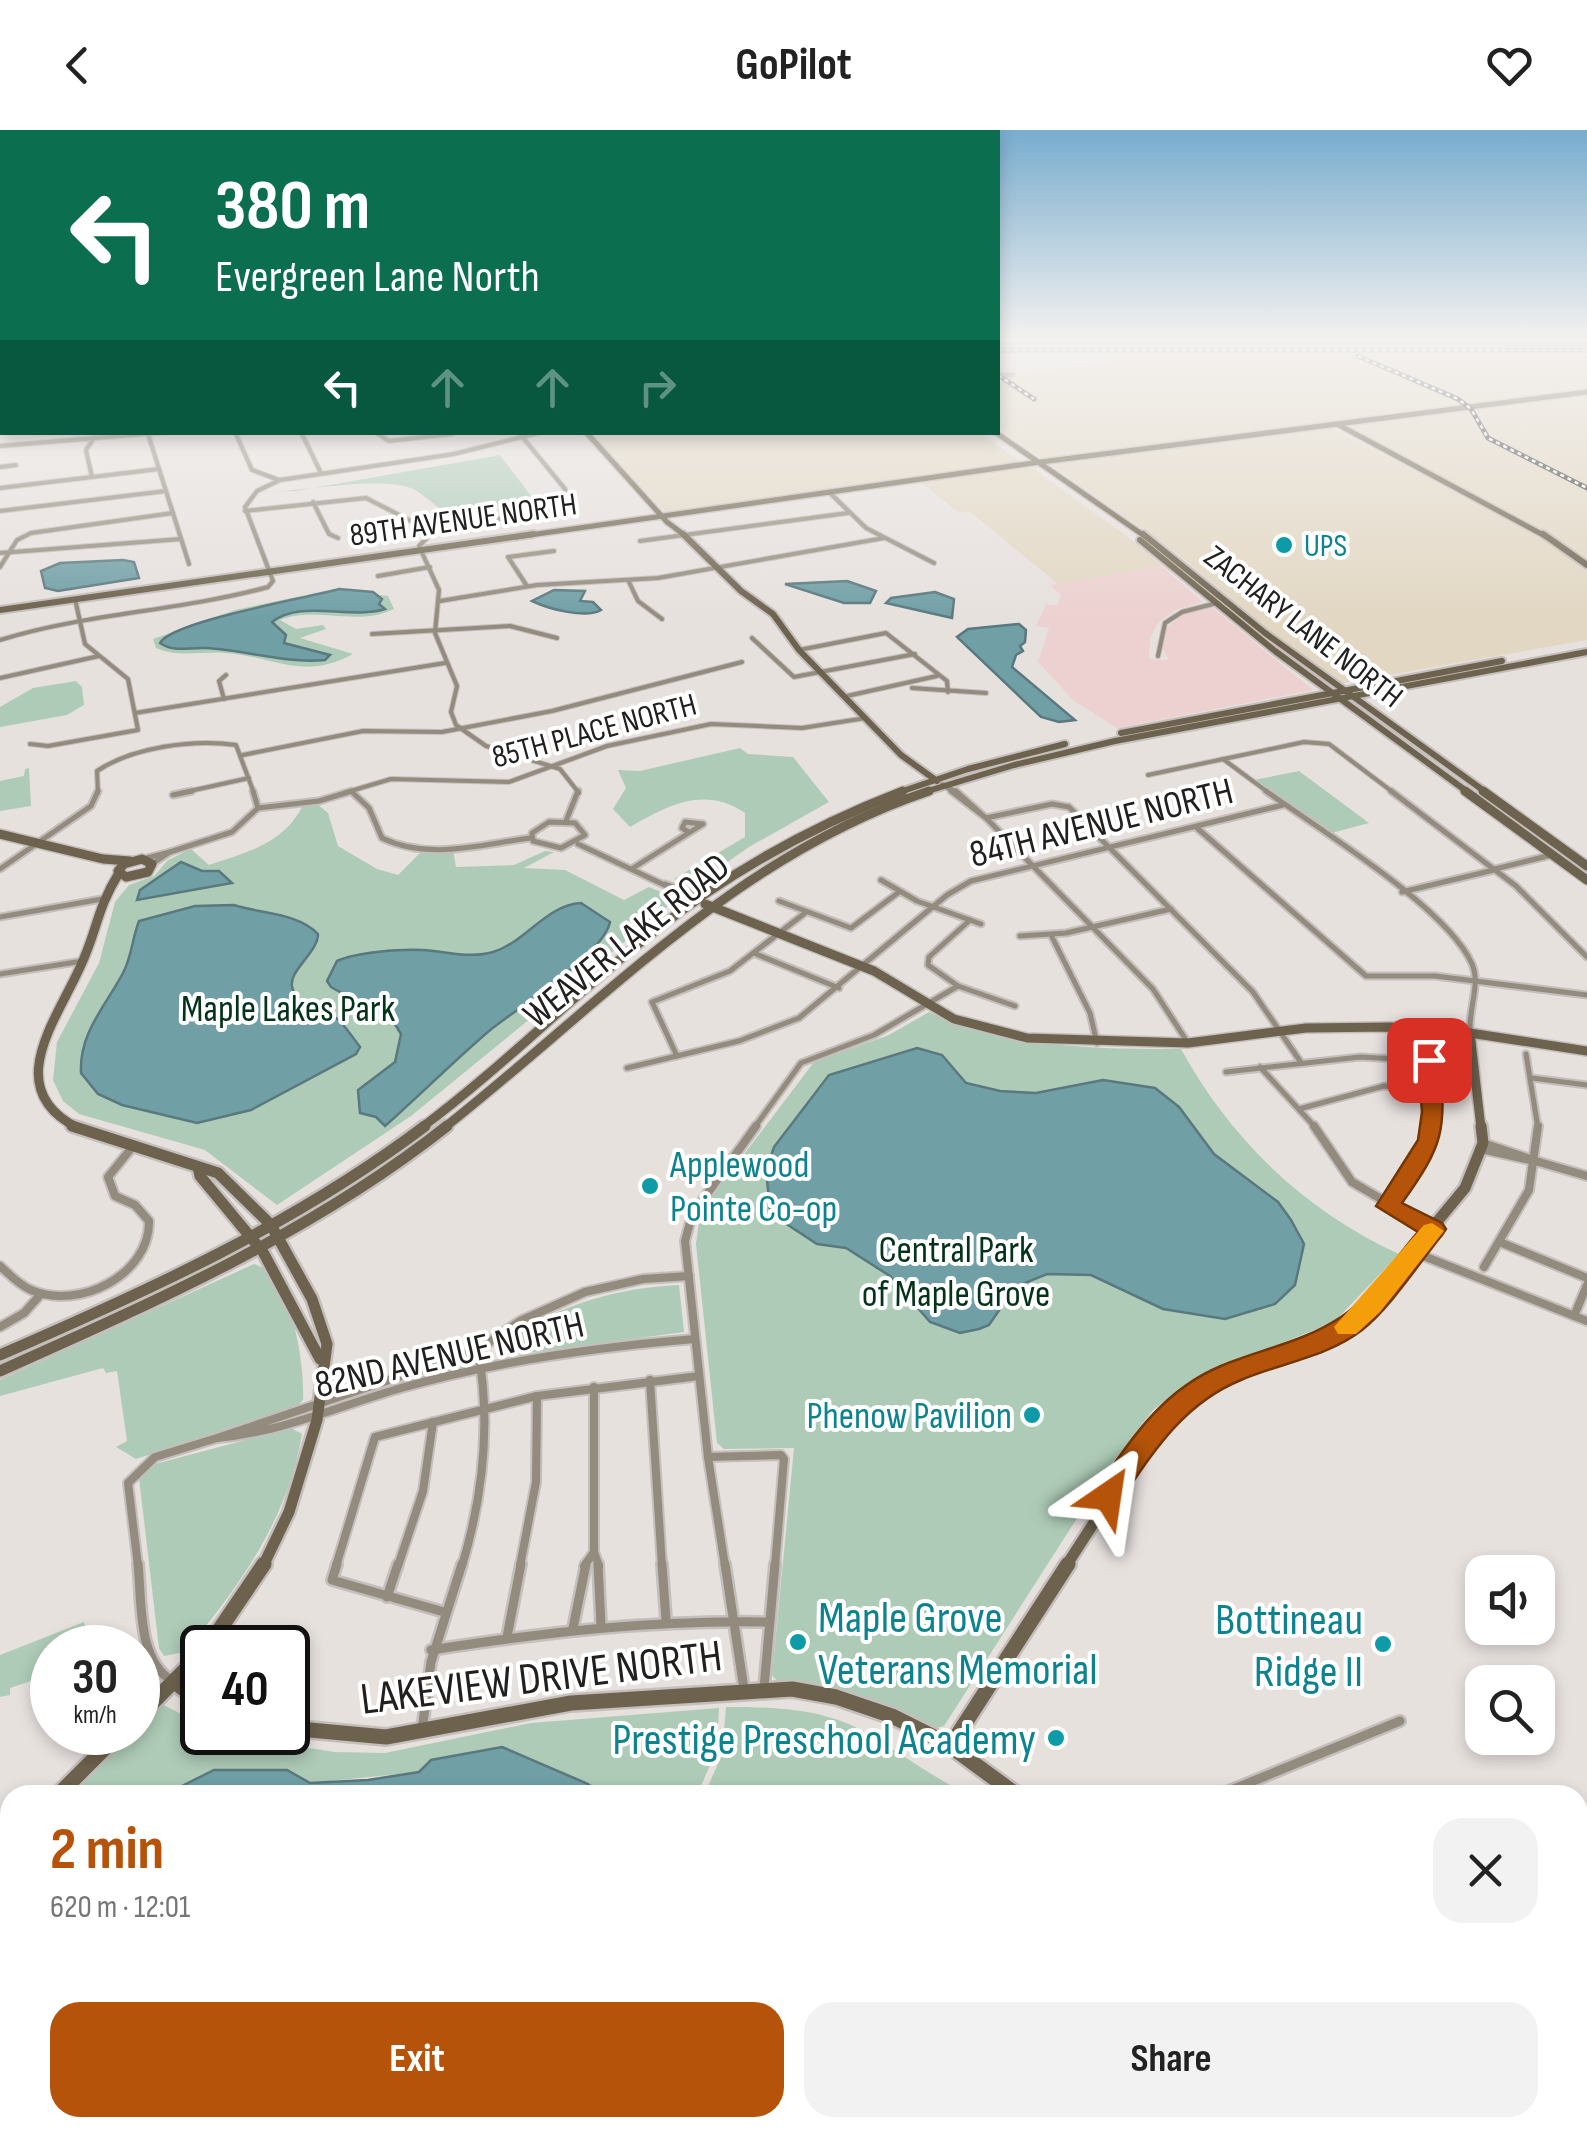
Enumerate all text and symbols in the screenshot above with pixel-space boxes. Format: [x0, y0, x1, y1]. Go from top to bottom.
icon: back [50, 38, 105, 93]
text: GoPilot [735, 38, 852, 93]
icon: heart [1482, 38, 1537, 93]
text: 380 m [215, 165, 370, 249]
icon: left [50, 170, 180, 300]
text: Evergreen Lane North [215, 250, 540, 305]
icon: left [315, 360, 370, 415]
icon: ahead [420, 360, 475, 415]
icon: ahead [525, 360, 580, 415]
icon: right [630, 360, 685, 415]
street label: 89TH AVENUE NORTH [347, 485, 579, 556]
place label: UPS [1304, 527, 1347, 566]
marker: UPS [1273, 534, 1295, 556]
street label: ZACHARY LANE NORTH [1196, 538, 1410, 717]
street label: 85TH PLACE NORTH [488, 685, 701, 777]
street label: 84TH AVENUE NORTH [965, 769, 1238, 878]
street label: WEAVER LAKE ROAD [515, 844, 739, 1038]
park label: Maple Lakes Park [181, 987, 396, 1032]
pin [1387, 1018, 1472, 1103]
icon: arrive [1402, 1033, 1457, 1088]
place label: Applewood Pointe Co-op [669, 1143, 837, 1232]
marker: Applewood Pointe Co-op [639, 1175, 661, 1197]
park label: Central Park of Maple Grove [862, 1228, 1050, 1317]
street label: 82ND AVENUE NORTH [310, 1303, 588, 1408]
place label: Phenow Pavilion [807, 1394, 1012, 1439]
marker: Phenow Pavilion [1021, 1404, 1043, 1426]
position arrow [1056, 1444, 1160, 1548]
map controls [1465, 1555, 1555, 1755]
button: sound [1465, 1555, 1555, 1645]
place label: Maple Grove Veterans Memorial [818, 1591, 1098, 1698]
place label: Bottineau Ridge II [1215, 1593, 1363, 1700]
speed limit sign: 40 [180, 1625, 310, 1755]
street label: LAKEVIEW DRIVE NORTH [357, 1629, 725, 1728]
marker: Maple Grove Veterans Memorial [787, 1631, 809, 1653]
marker: Bottineau Ridge II [1372, 1633, 1394, 1655]
text: 30 [72, 1648, 118, 1708]
button: search [1465, 1665, 1555, 1755]
text: km/h [73, 1700, 117, 1731]
place label: Prestige Preschool Academy [612, 1713, 1036, 1768]
marker: Prestige Preschool Academy [1045, 1727, 1067, 1749]
text: 2 min [50, 1814, 164, 1886]
button: close [1433, 1818, 1538, 1923]
text: 620 m · 12:01 [50, 1888, 190, 1927]
button: Exit [50, 2002, 784, 2117]
button: Share [804, 2002, 1538, 2117]

